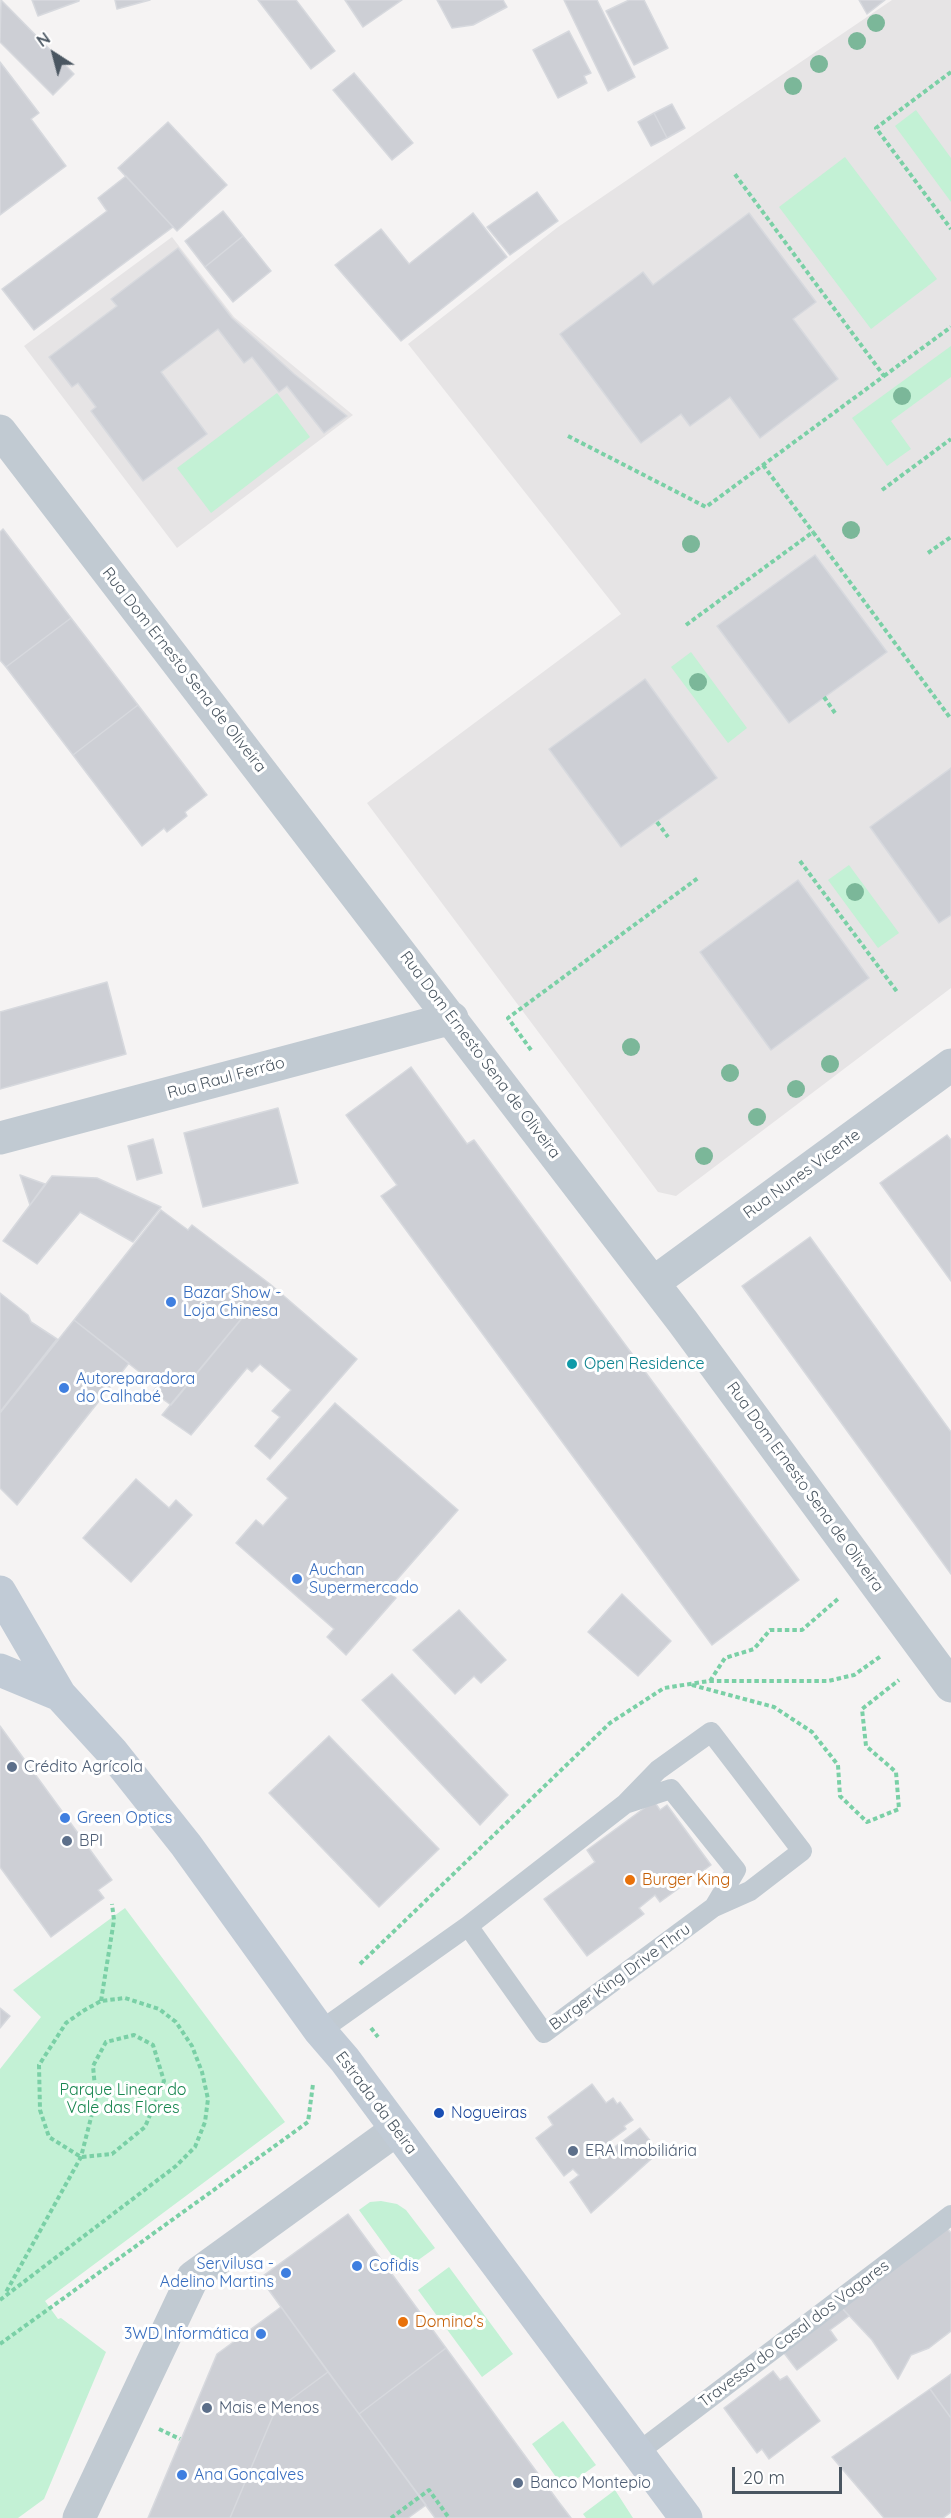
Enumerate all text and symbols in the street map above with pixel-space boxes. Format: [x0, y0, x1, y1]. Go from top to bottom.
north arrow [24, 24, 84, 84]
text: N [33, 28, 54, 51]
street label: Rua Dom Ernesto Sena de Oliveira [98, 564, 270, 776]
street label: Rua Dom Ernesto Sena de Oliveira [396, 948, 564, 1162]
street label: Rua Raul Ferrão [165, 1053, 287, 1103]
street label: Rua Nunes Vicente [740, 1125, 864, 1223]
place label: Bazar Show - Loja Chinesa [183, 1283, 281, 1321]
marker: Bazar Show - Loja Chinesa [164, 1295, 178, 1309]
place label: Open Residence [584, 1354, 705, 1374]
marker: Open Residence [565, 1357, 579, 1371]
place label: Autoreparadora do Calhabé [76, 1369, 195, 1407]
street label: Rua Dom Ernesto Sena de Oliveira [722, 1378, 888, 1596]
marker: Autoreparadora do Calhabé [57, 1381, 71, 1395]
place label: Auchan Supermercado [309, 1560, 419, 1598]
marker: Auchan Supermercado [290, 1572, 304, 1586]
place label: Crédito Agrícola [24, 1757, 143, 1777]
marker: Crédito Agrícola [5, 1760, 19, 1774]
place label: Green Optics [77, 1808, 172, 1828]
marker: Green Optics [58, 1811, 72, 1825]
place label: BPI [79, 1831, 103, 1851]
marker: BPI [60, 1834, 74, 1848]
place label: Burger King [642, 1870, 730, 1890]
marker: Burger King [623, 1873, 637, 1887]
street label: Burger King Drive Thru [546, 1919, 694, 2035]
street label: Estrada da Beira [331, 2048, 421, 2158]
park label: Parque Linear do Vale das Flores [59, 2080, 187, 2118]
place label: Nogueiras [451, 2103, 527, 2123]
marker: Nogueiras [432, 2106, 446, 2120]
place label: ERA Imobiliária [585, 2141, 697, 2161]
marker: ERA Imobiliária [566, 2144, 580, 2158]
place label: Servilusa - Adelino Martins [160, 2254, 274, 2292]
place label: Cofidis [369, 2256, 419, 2276]
street label: Travessa do Casal dos Vagares [695, 2256, 893, 2412]
marker: Cofidis [350, 2259, 364, 2273]
marker: Servilusa - Adelino Martins [279, 2266, 293, 2280]
place label: Domino's [415, 2312, 484, 2332]
marker: Domino's [396, 2315, 410, 2329]
place label: 3WD Informática [124, 2324, 249, 2344]
marker: 3WD Informática [254, 2327, 268, 2341]
place label: Mais e Menos [219, 2398, 319, 2418]
marker: Mais e Menos [200, 2401, 214, 2415]
scale bar [735, 2455, 844, 2493]
place label: Ana Gonçalves [194, 2465, 304, 2485]
text: 20 m [743, 2466, 785, 2489]
marker: Ana Gonçalves [175, 2468, 189, 2482]
place label: Banco Montepio [530, 2473, 651, 2493]
marker: Banco Montepio [511, 2476, 525, 2490]

